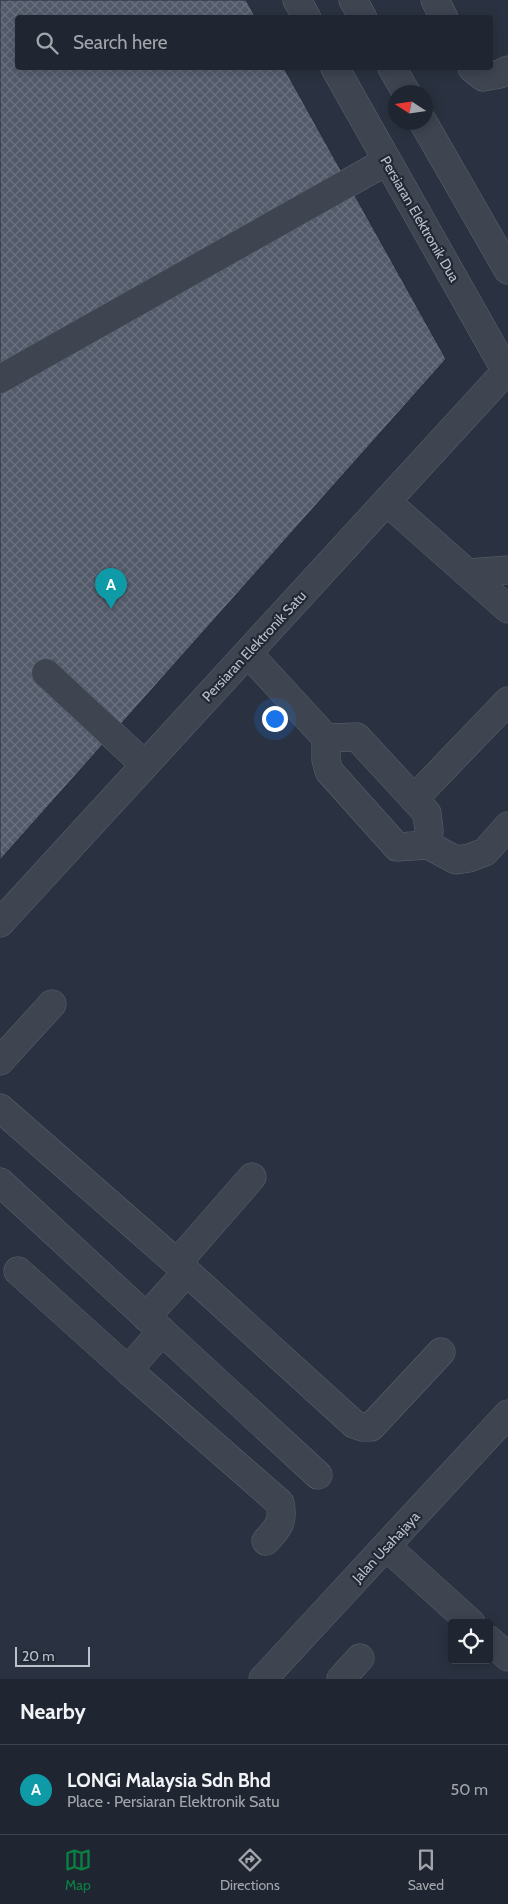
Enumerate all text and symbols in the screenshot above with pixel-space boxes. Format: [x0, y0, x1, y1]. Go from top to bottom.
search box [15, 15, 493, 70]
icon: search [33, 29, 61, 57]
text: Search here [73, 31, 167, 54]
north arrow [388, 85, 433, 130]
street label: Persiaran Elektronik Dua [377, 153, 464, 285]
pin: A [95, 568, 127, 609]
street label: Persiaran Elektronik Satu [198, 587, 310, 705]
your location [262, 706, 288, 732]
street label: Jalan Usahajaya [348, 1507, 424, 1587]
map controls [448, 1619, 493, 1664]
button: locate [448, 1619, 493, 1664]
scale bar [15, 1644, 90, 1667]
text: 20 m [22, 1647, 55, 1665]
text: Nearby [20, 1699, 86, 1724]
text: LONGi Malaysia Sdn Bhd [67, 1769, 271, 1792]
text: A [31, 1780, 41, 1799]
text: 50 m [451, 1780, 488, 1799]
text: Place · Persiaran Elektronik Satu [67, 1792, 280, 1811]
tab: Map [64, 1846, 92, 1894]
tab: Directions [220, 1846, 280, 1894]
tab: Saved [408, 1846, 444, 1894]

